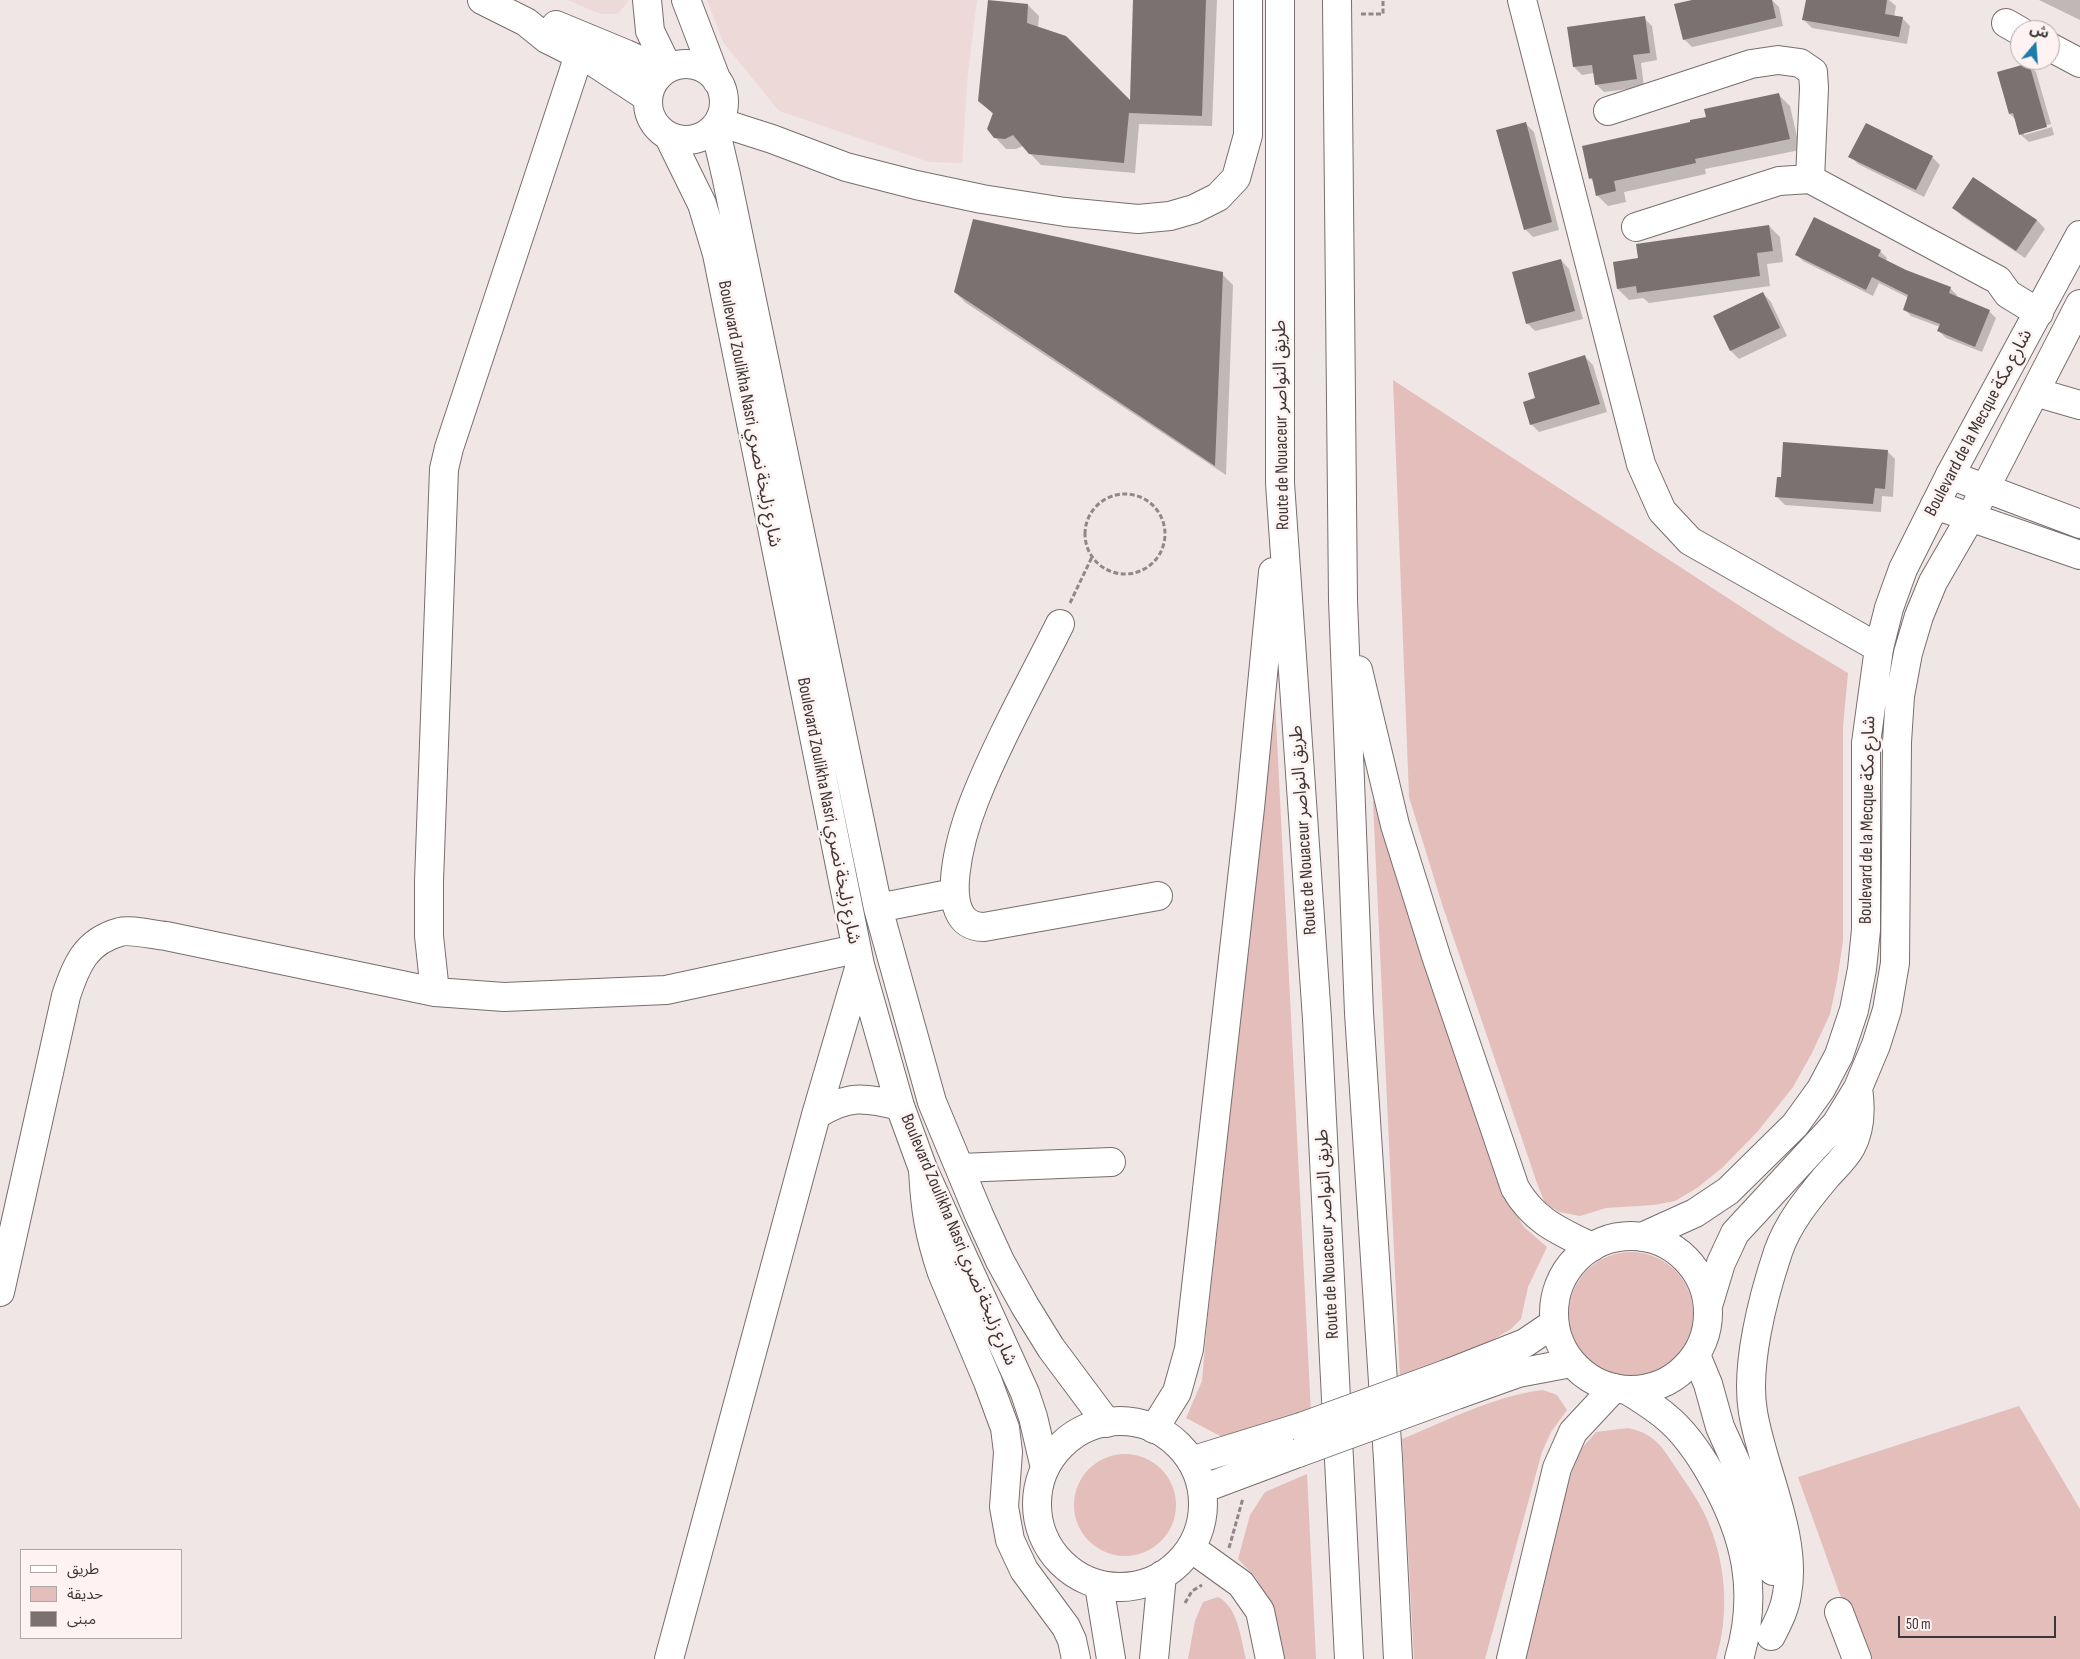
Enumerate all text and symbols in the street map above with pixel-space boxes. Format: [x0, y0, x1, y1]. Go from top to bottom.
north arrow [2010, 20, 2060, 70]
text: ش [2028, 20, 2051, 42]
street label: Boulevard Zoulikha Nasri شارع زليخة نصري [713, 279, 785, 549]
street label: Route de Nouaceur طريق النواصر [1269, 320, 1295, 530]
street label: Boulevard de la Mecque شارع مكة [1921, 326, 2037, 520]
street label: Boulevard Zoulikha Nasri شارع زليخة نصري [792, 676, 864, 946]
street label: Boulevard de la Mecque شارع مكة [1855, 716, 1881, 924]
street label: Route de Nouaceur طريق النواصر [1286, 724, 1322, 936]
street label: Boulevard Zoulikha Nasri شارع زليخة نصري [895, 1111, 1021, 1369]
street label: Route de Nouaceur طريق النواصر [1312, 1129, 1344, 1339]
legend [20, 1549, 182, 1639]
text: طريق [67, 1560, 99, 1579]
text: حديقة [67, 1585, 103, 1604]
scale bar [1900, 1606, 2058, 1638]
text: مبنى [67, 1610, 96, 1629]
text: 50 m [1906, 1615, 1931, 1634]

